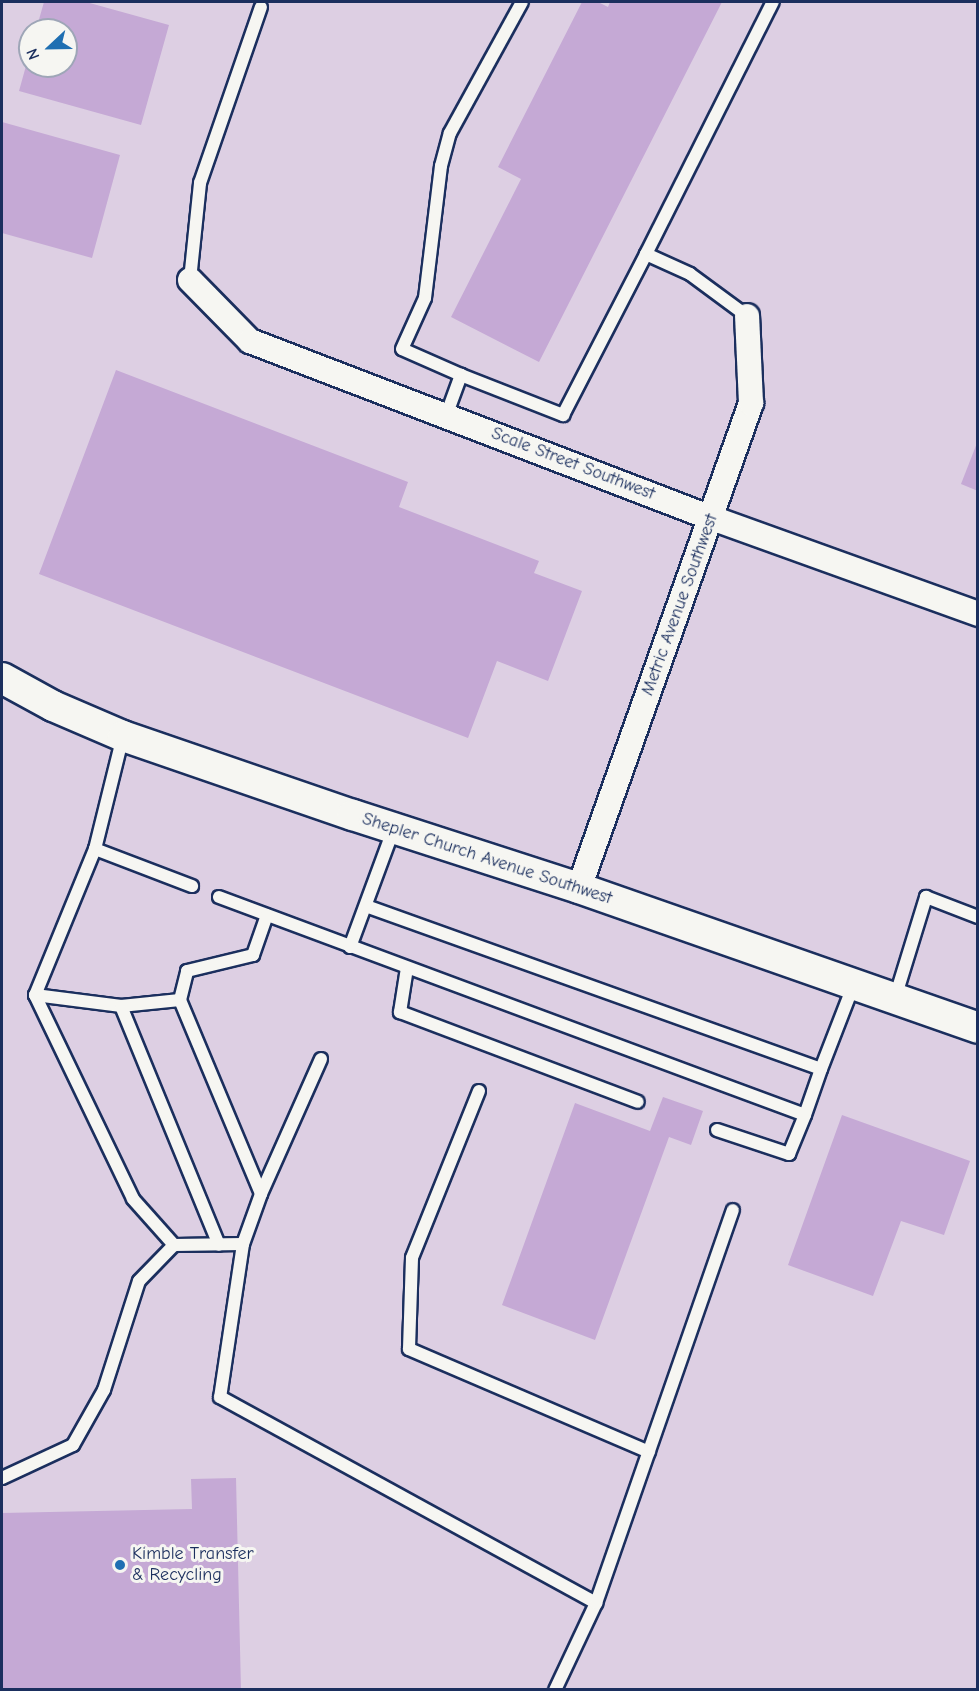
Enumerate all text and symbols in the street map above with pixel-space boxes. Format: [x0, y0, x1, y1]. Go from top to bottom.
north arrow [18, 18, 78, 78]
text: N [23, 46, 43, 62]
street label: Scale Street Southwest [488, 423, 658, 505]
street label: Metric Avenue Southwest [637, 511, 723, 699]
street label: Shepler Church Avenue Southwest [359, 808, 615, 910]
place label: Kimble Transfer & Recycling [132, 1544, 254, 1586]
marker: Kimble Transfer & Recycling [113, 1558, 127, 1572]

